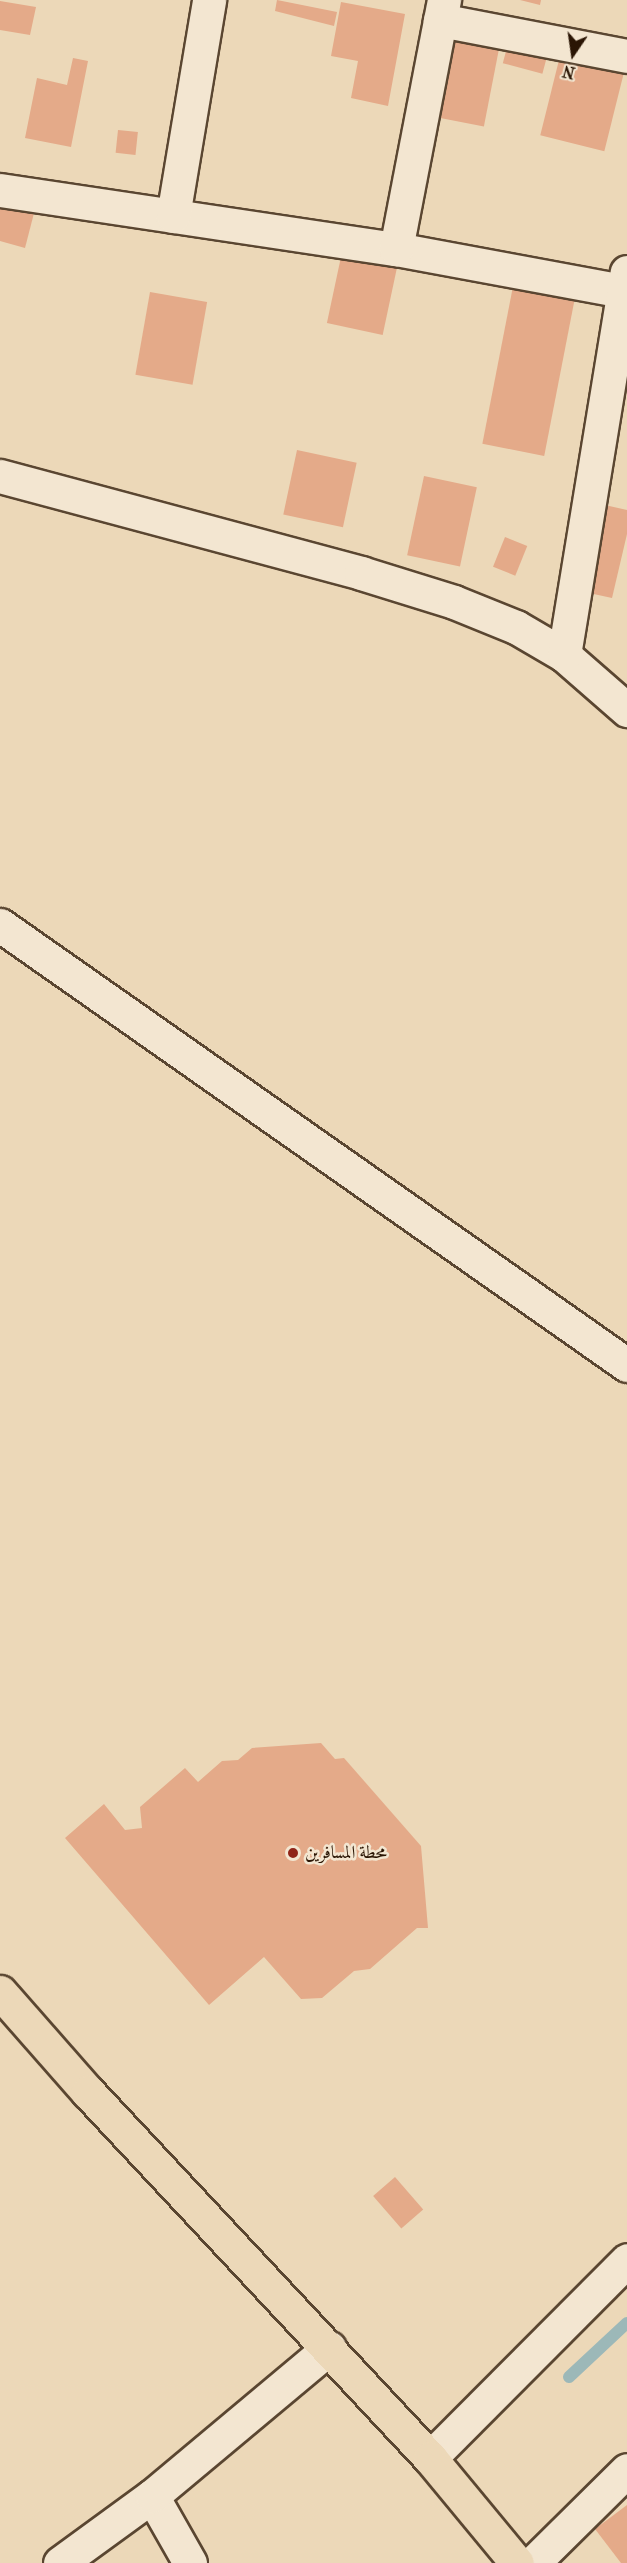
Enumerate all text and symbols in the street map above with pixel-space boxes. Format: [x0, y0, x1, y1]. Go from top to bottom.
north arrow [543, 24, 603, 84]
text: N [561, 61, 577, 83]
place label: محطة المسافرين [305, 1842, 387, 1864]
marker: محطة المسافرين [286, 1846, 300, 1860]

